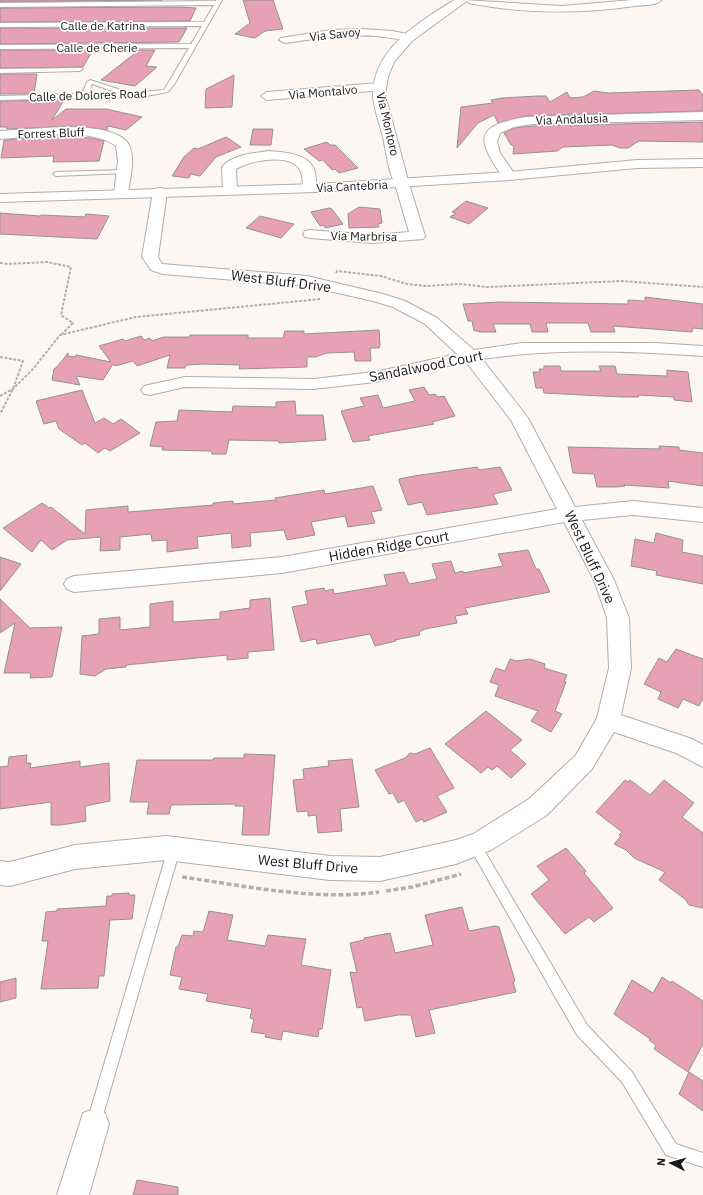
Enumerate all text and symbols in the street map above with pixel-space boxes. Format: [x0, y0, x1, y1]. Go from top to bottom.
street label: Calle de Katrina [61, 18, 146, 33]
street label: Via Savoy [309, 24, 361, 44]
street label: Calle de Cherie [57, 40, 138, 55]
street label: Via Montalvo [288, 81, 358, 102]
street label: Calle de Dolores Road [29, 85, 147, 105]
street label: Via Montoro [373, 91, 403, 158]
street label: Via Andalusia [535, 110, 609, 128]
street label: Forrest Bluff [17, 124, 85, 142]
street label: Via Cantebria [316, 177, 389, 195]
street label: Via Marbrisa [331, 228, 398, 244]
street label: West Bluff Drive [230, 266, 332, 296]
street label: Sandalwood Court [368, 346, 484, 386]
street label: West Bluff Drive [561, 508, 620, 607]
street label: Hidden Ridge Court [327, 527, 451, 565]
street label: West Bluff Drive [257, 851, 359, 877]
north arrow [651, 1143, 691, 1183]
text: N [654, 1157, 668, 1167]

